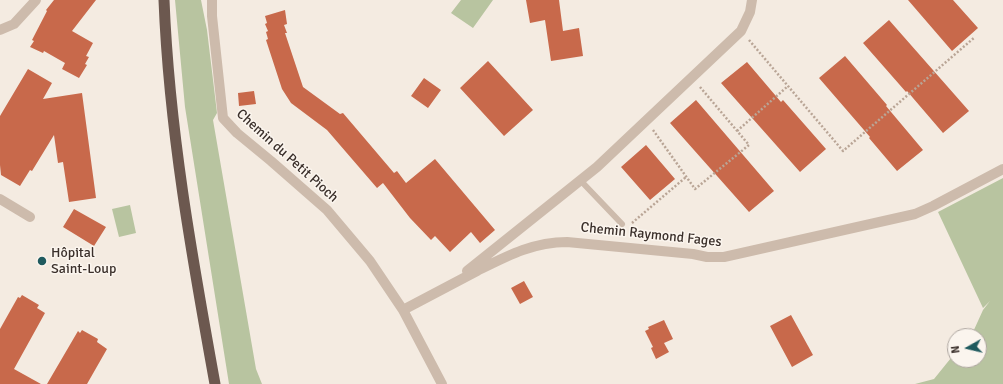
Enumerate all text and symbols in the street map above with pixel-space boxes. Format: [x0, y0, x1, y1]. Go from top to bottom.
street label: Chemin du Petit Pioch [233, 106, 341, 206]
street label: Chemin Raymond Fages [580, 219, 722, 251]
place label: Hôpital Saint-Loup [51, 245, 116, 278]
marker: Hôpital Saint-Loup [36, 255, 48, 267]
north arrow [947, 328, 987, 368]
text: N [949, 345, 963, 354]

